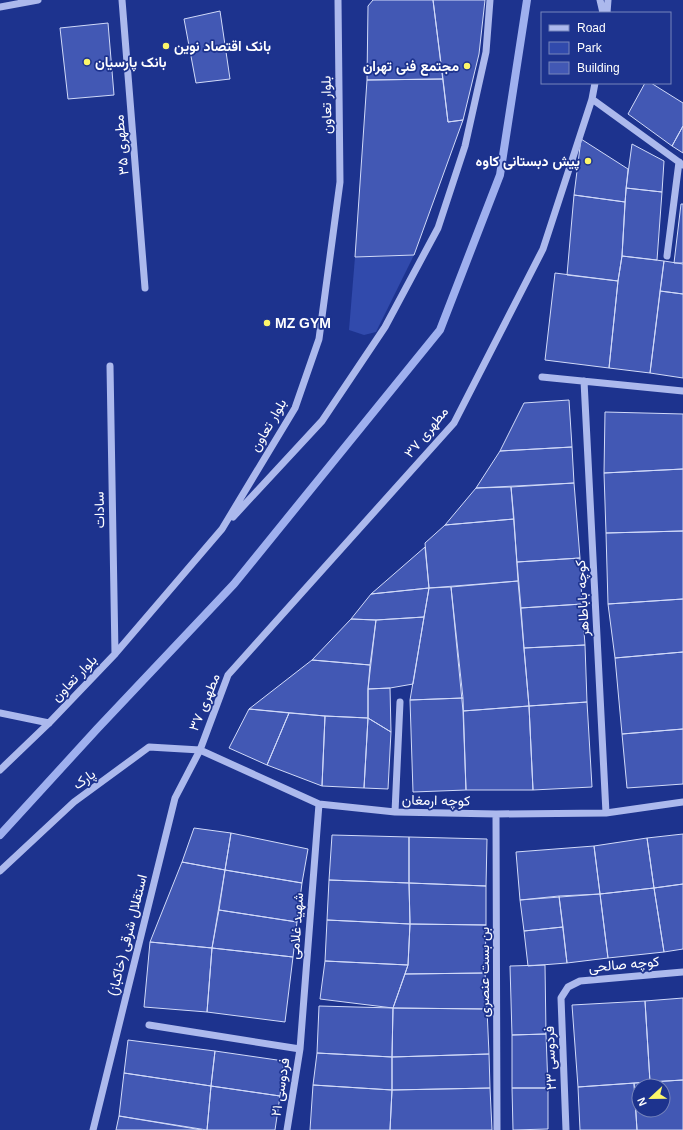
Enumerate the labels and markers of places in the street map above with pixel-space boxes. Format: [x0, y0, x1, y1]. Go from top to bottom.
place label: بانک اقتصاد نوین [174, 38, 271, 55]
marker: بانک اقتصاد نوین [161, 41, 171, 51]
place label: بانک پارسیان [95, 54, 167, 72]
marker: بانک پارسیان [82, 57, 92, 67]
place label: مجتمع فنی تهران [363, 58, 459, 76]
marker: مجتمع فنی تهران [462, 61, 472, 71]
place label: پیش دبستانی کاوه [476, 153, 580, 171]
marker: پیش دبستانی کاوه [583, 156, 593, 166]
place label: MZ GYM [275, 315, 331, 331]
marker: MZ GYM [262, 318, 272, 328]

